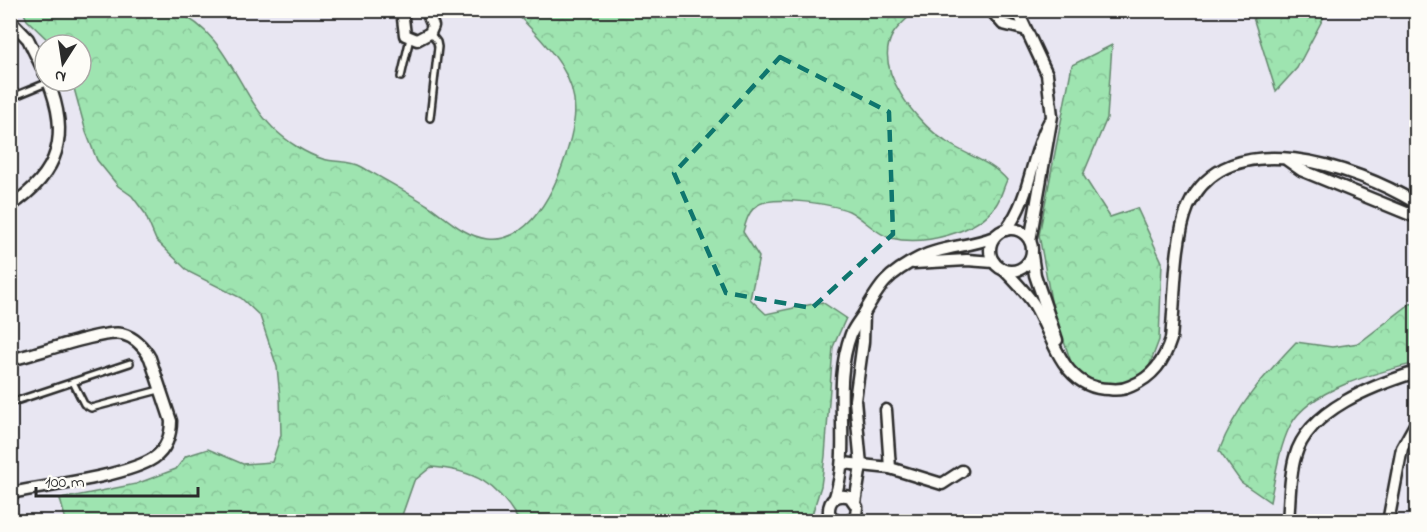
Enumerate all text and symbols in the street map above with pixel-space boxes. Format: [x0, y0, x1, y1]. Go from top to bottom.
north arrow [33, 33, 93, 93]
text: N [52, 63, 68, 89]
scale bar [36, 460, 198, 498]
text: 100 m [45, 470, 85, 496]

